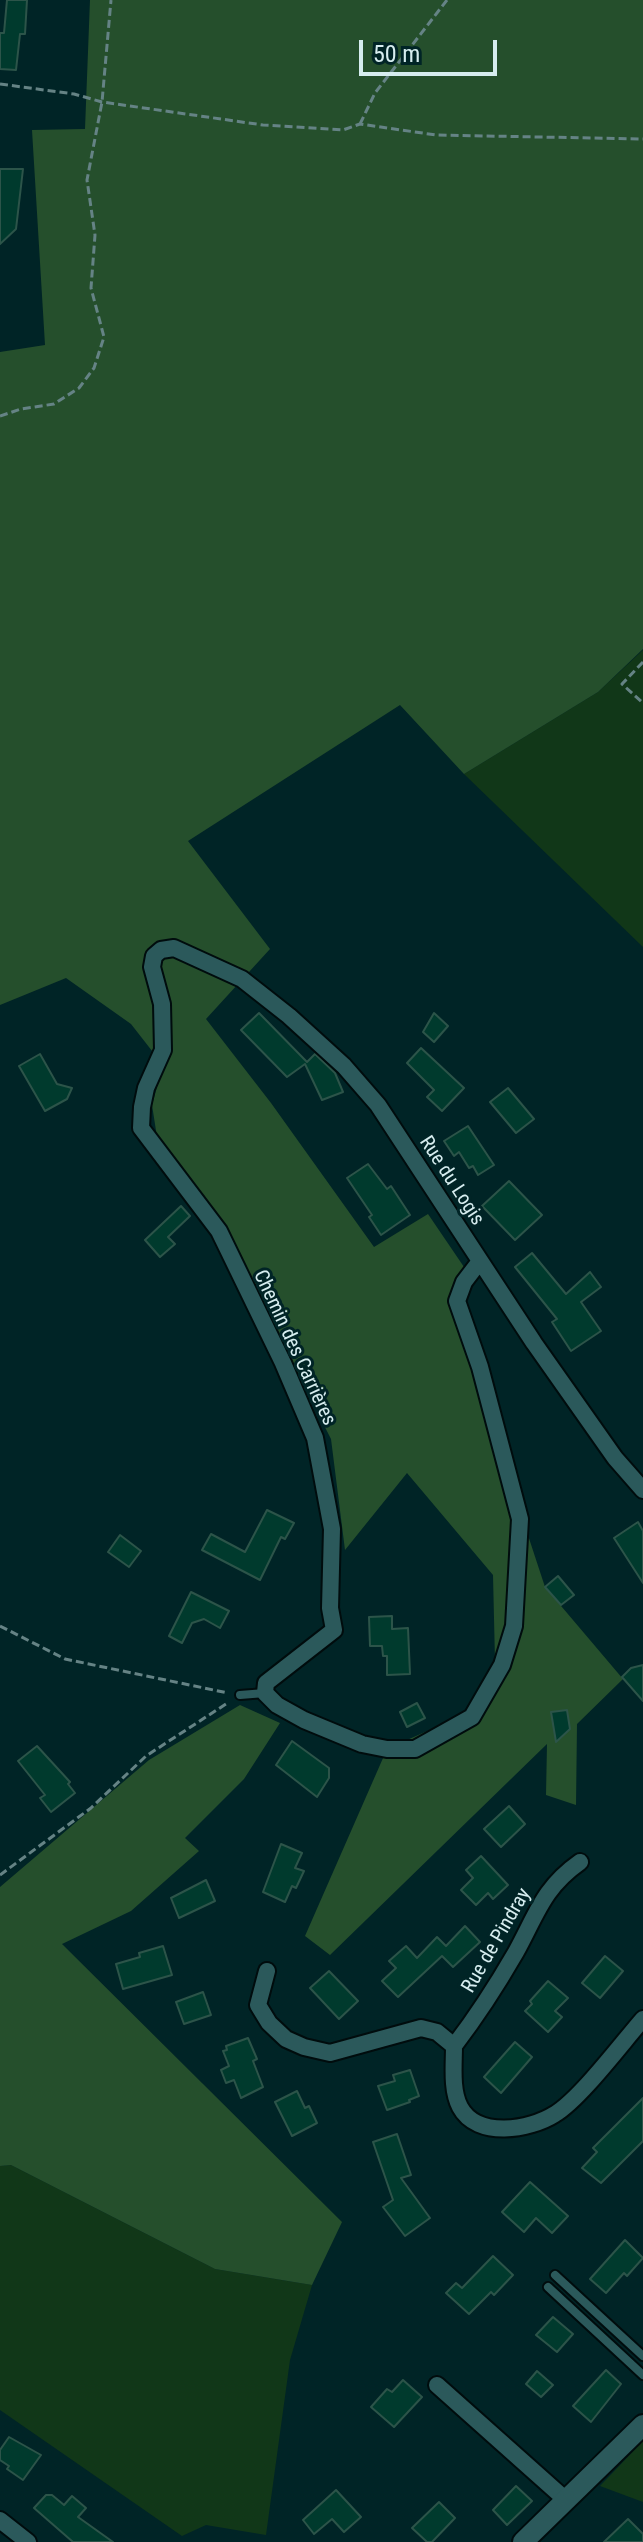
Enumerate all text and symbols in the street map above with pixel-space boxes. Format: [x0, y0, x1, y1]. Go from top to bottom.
scale bar [363, 24, 501, 74]
text: 50 m [373, 40, 420, 68]
street label: Rue du Logis [413, 1132, 489, 1230]
street label: Chemin des Carrières [247, 1266, 341, 1430]
street label: Rue de Pindray [457, 1884, 537, 1998]

